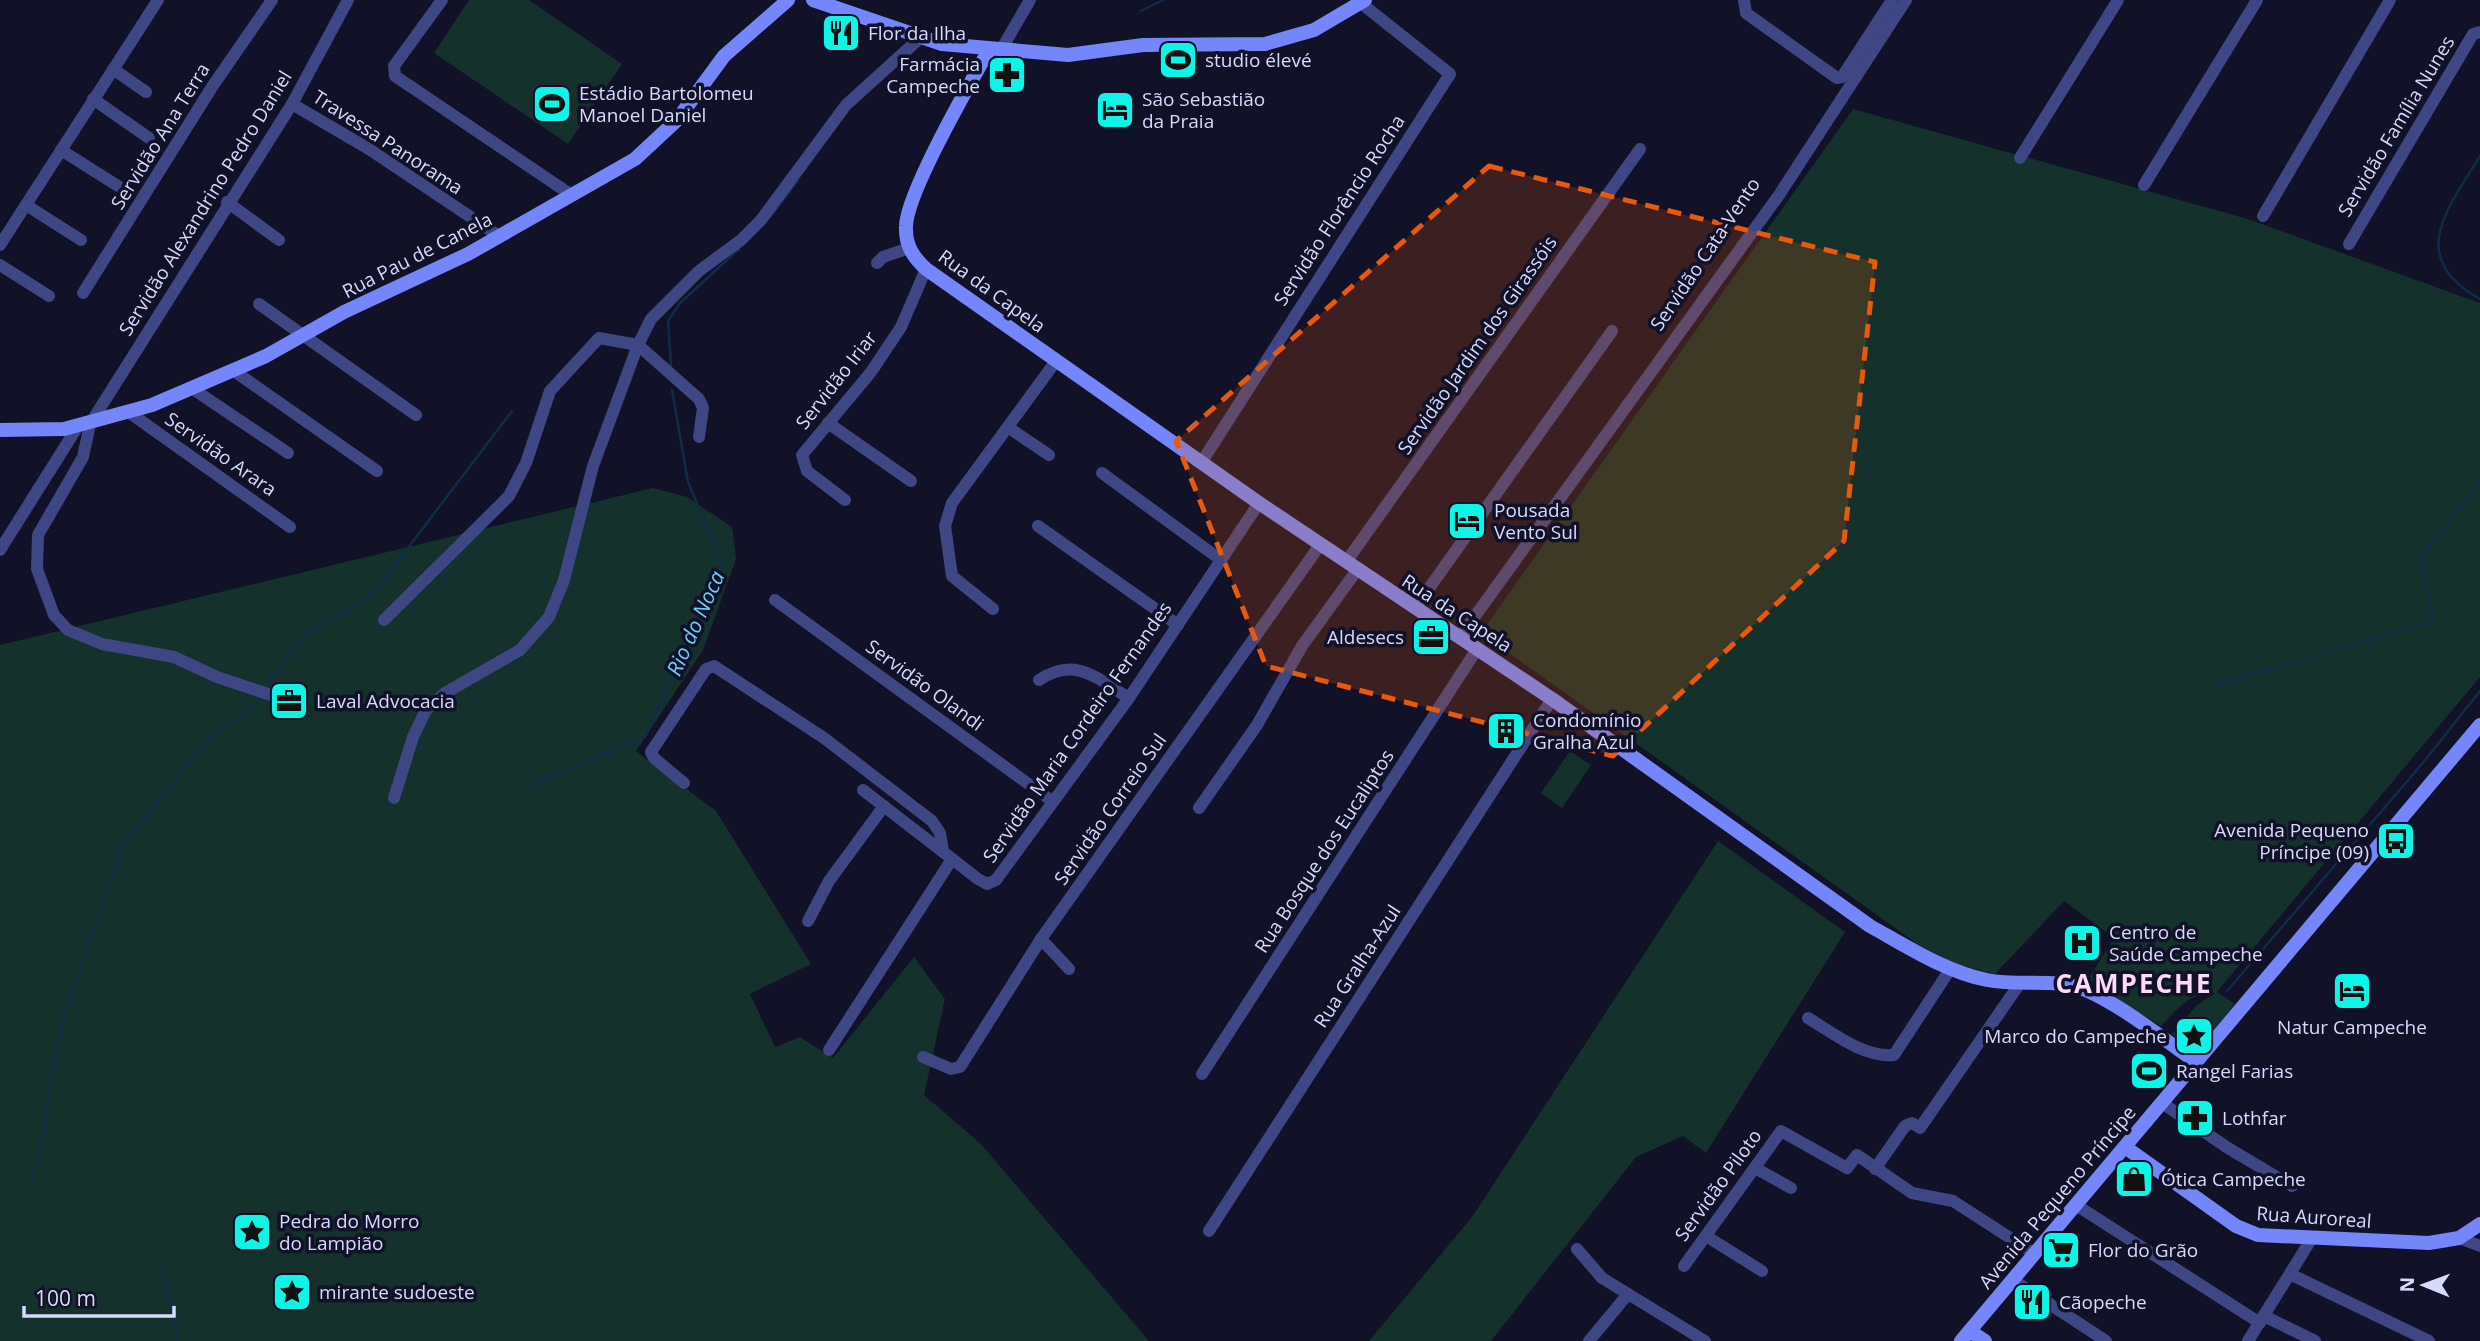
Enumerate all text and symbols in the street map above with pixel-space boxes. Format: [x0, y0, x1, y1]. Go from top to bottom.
restaurant icon: Flor da Ilha [820, 12, 862, 54]
place label: Flor da Ilha [868, 20, 966, 46]
street label: Servidão Família Nunes [2332, 31, 2460, 221]
sports icon: studio élevé [1157, 39, 1199, 81]
place label: studio élevé [1205, 47, 1312, 73]
place label: Farmácia Campeche [886, 51, 980, 99]
pharmacy icon: Farmácia Campeche [986, 54, 1028, 96]
street label: Servidão Ana Terra [104, 58, 216, 214]
street label: Servidão Alexandrino Pedro Daniel [112, 66, 298, 340]
place label: Estádio Bartolomeu Manoel Daniel [579, 80, 754, 128]
sports icon: Estádio Bartolomeu Manoel Daniel [531, 83, 573, 125]
street label: Travessa Panorama [308, 84, 468, 200]
place label: São Sebastião da Praia [1142, 86, 1265, 134]
hotel icon: São Sebastião da Praia [1094, 89, 1136, 131]
street label: Servidão Florêncio Rocha [1267, 110, 1411, 310]
street label: Servidão Cata-Vento [1644, 172, 1766, 336]
street label: Rua Pau de Canela [338, 206, 496, 304]
street label: Servidão Jardim dos Girassóis [1391, 230, 1563, 460]
street label: Rua da Capela [933, 243, 1051, 339]
street label: Servidão Iriar [789, 325, 883, 434]
street label: Servidão Arara [160, 406, 282, 502]
place label: Pousada Vento Sul [1494, 497, 1578, 545]
hotel icon: Pousada Vento Sul [1446, 500, 1488, 542]
water label: Rio do Noca [659, 566, 731, 680]
street label: Rua da Capela [1397, 568, 1517, 658]
street label: Servidão Maria Cordeiro Fernandes [977, 596, 1177, 868]
office icon: Aldesecs [1410, 616, 1452, 658]
place label: Aldesecs [1327, 624, 1404, 650]
street label: Servidão Olandi [861, 633, 989, 737]
office icon: Laval Advocacia [268, 680, 310, 722]
place label: Laval Advocacia [316, 688, 455, 714]
place label: Condomínio Gralha Azul [1533, 707, 1641, 755]
building icon: Condomínio Gralha Azul [1485, 710, 1527, 752]
street label: Servidão Correio Sul [1048, 728, 1172, 890]
street label: Rua Bosque dos Eucaliptos [1248, 744, 1400, 958]
place label: Avenida Pequeno Príncipe (09) [2214, 817, 2369, 865]
bus stop icon: Avenida Pequeno Príncipe (09) [2375, 820, 2417, 862]
street label: Rua Gralha-Azul [1308, 900, 1406, 1032]
place label: Centro de Saúde Campeche [2109, 919, 2263, 967]
hospital icon: Centro de Saúde Campeche [2061, 922, 2103, 964]
district label: CAMPECHE [2056, 965, 2212, 1001]
hotel icon: Natur Campeche [2331, 970, 2373, 1012]
place label: Natur Campeche [2277, 1014, 2427, 1040]
place icon: Marco do Campeche [2173, 1015, 2215, 1057]
place label: Marco do Campeche [1984, 1023, 2167, 1049]
sports icon: Rangel Farias [2128, 1050, 2170, 1092]
place label: Rangel Farias [2176, 1058, 2293, 1084]
pharmacy icon: Lothfar [2174, 1097, 2216, 1139]
street label: Avenida Pequeno Príncipe [1973, 1100, 2141, 1294]
place label: Lothfar [2222, 1105, 2287, 1131]
street label: Servidão Piloto [1669, 1124, 1767, 1246]
shop icon: Ótica Campeche [2113, 1158, 2155, 1200]
place label: Ótica Campeche [2161, 1166, 2306, 1192]
street label: Rua Auroreal [2255, 1200, 2373, 1234]
place label: Pedra do Morro do Lampião [279, 1208, 419, 1256]
place icon: Pedra do Morro do Lampião [231, 1211, 273, 1253]
supermarket icon: Flor do Grão [2040, 1229, 2082, 1271]
place label: Flor do Grão [2088, 1237, 2198, 1263]
north arrow [2389, 1250, 2459, 1320]
place icon: mirante sudoeste [271, 1271, 313, 1313]
scale bar [24, 1274, 175, 1318]
text: N [2394, 1277, 2420, 1293]
place label: mirante sudoeste [319, 1279, 475, 1305]
restaurant icon: Cãopeche [2011, 1281, 2053, 1323]
text: 100 m [35, 1284, 96, 1312]
place label: Cãopeche [2059, 1289, 2147, 1315]

